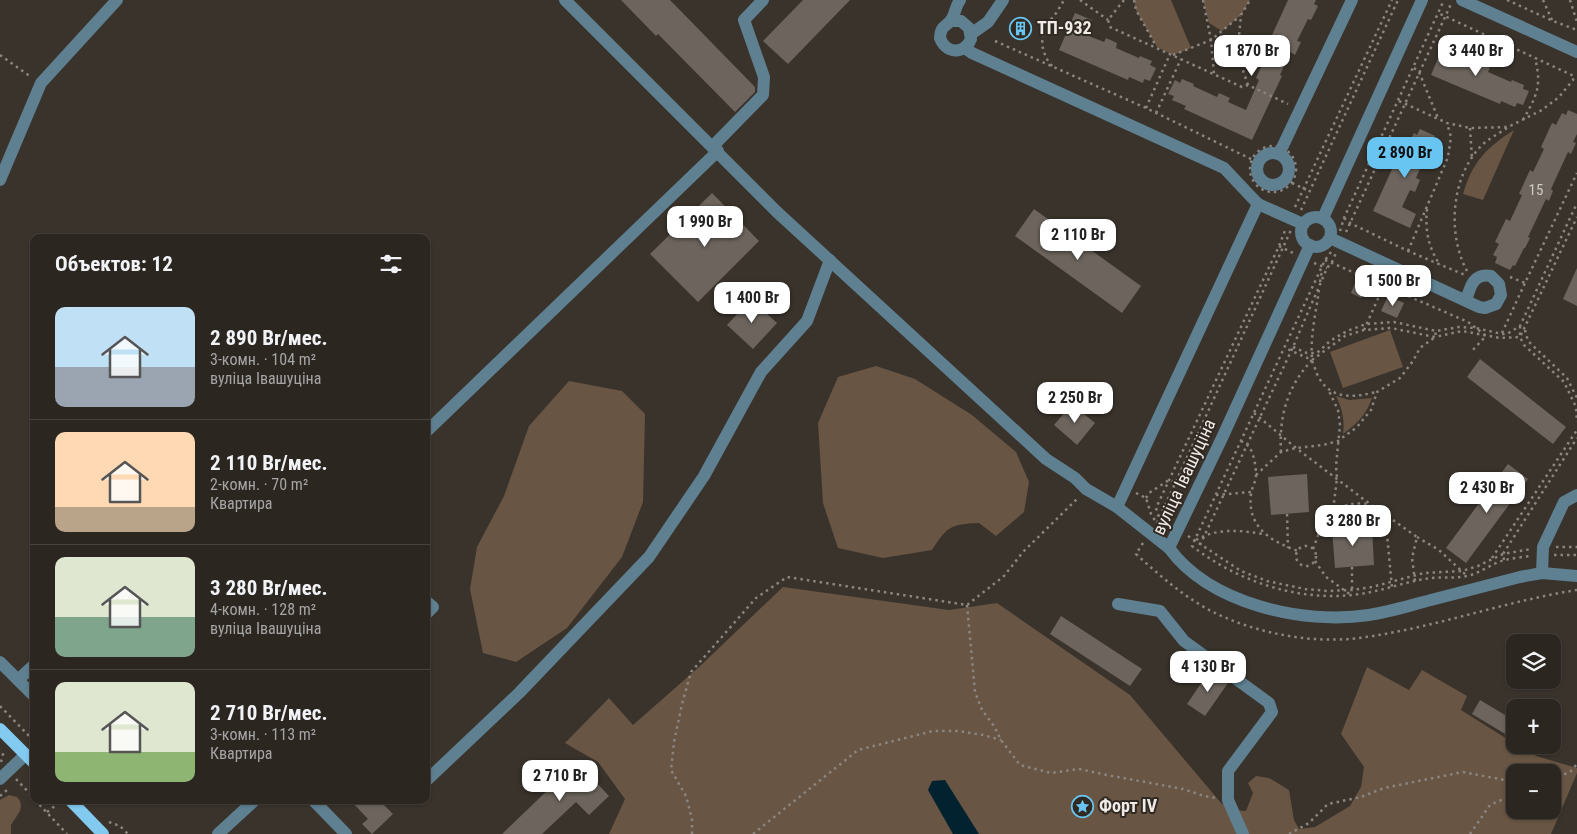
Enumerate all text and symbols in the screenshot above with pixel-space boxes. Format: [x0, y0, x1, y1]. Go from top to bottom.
building icon: ТП-932 [1009, 16, 1033, 40]
place label: ТП-932 [1037, 17, 1092, 38]
pin: 1 870 Br [1200, 34, 1304, 77]
pin: 3 440 Br [1424, 34, 1528, 77]
text: 1 870 Br [1225, 41, 1279, 60]
text: 3 440 Br [1449, 41, 1503, 60]
pin: 2 890 Br [1353, 136, 1457, 179]
text: 2 890 Br [1378, 143, 1432, 162]
house number: 15 [1529, 181, 1543, 199]
pin: 1 990 Br [653, 206, 757, 248]
text: 1 990 Br [678, 212, 732, 231]
pin: 2 110 Br [1026, 218, 1130, 261]
text: 2 110 Br [1051, 225, 1105, 244]
icon: filters [377, 250, 405, 278]
text: Объектов: 12 [55, 252, 173, 276]
pin: 1 500 Br [1341, 264, 1445, 307]
text: 1 500 Br [1366, 271, 1420, 290]
pin: 1 400 Br [700, 282, 804, 324]
text: 1 400 Br [725, 288, 779, 307]
text: 2 890 Br/мес. [210, 326, 328, 350]
icon: home [95, 327, 155, 387]
text: 3-комн. · 104 m² [210, 350, 316, 369]
text: вуліца Івашуціна [210, 369, 321, 388]
pin: 2 250 Br [1023, 382, 1127, 424]
text: 2 250 Br [1048, 388, 1102, 407]
street label: вуліца Івашуціна [1148, 416, 1220, 538]
text: 2 110 Br/мес. [210, 451, 328, 475]
icon: home [95, 452, 155, 512]
pin: 2 430 Br [1435, 472, 1539, 514]
text: 2-комн. · 70 m² [210, 475, 308, 494]
text: 2 430 Br [1460, 478, 1514, 497]
text: Квартира [210, 494, 272, 513]
pin: 3 280 Br [1301, 504, 1405, 547]
text: 3 280 Br [1326, 511, 1380, 530]
text: 3 280 Br/мес. [210, 576, 328, 600]
icon: home [95, 577, 155, 637]
text: 4-комн. · 128 m² [210, 600, 316, 619]
text: вуліца Івашуціна [210, 619, 321, 638]
map controls [1506, 634, 1561, 819]
button: layers [1506, 634, 1561, 689]
pin: 4 130 Br [1156, 650, 1260, 693]
text: 4 130 Br [1181, 657, 1235, 676]
button: + [1506, 699, 1561, 754]
text: 2 710 Br/мес. [210, 701, 328, 725]
icon: home [95, 702, 155, 762]
text: 3-комн. · 113 m² [210, 725, 316, 744]
text: Квартира [210, 744, 272, 763]
pin: 2 710 Br [508, 760, 612, 802]
button: − [1506, 764, 1561, 819]
text: 2 710 Br [533, 766, 587, 785]
place icon: Форт IV [1071, 794, 1095, 818]
place label: Форт IV [1099, 795, 1158, 816]

